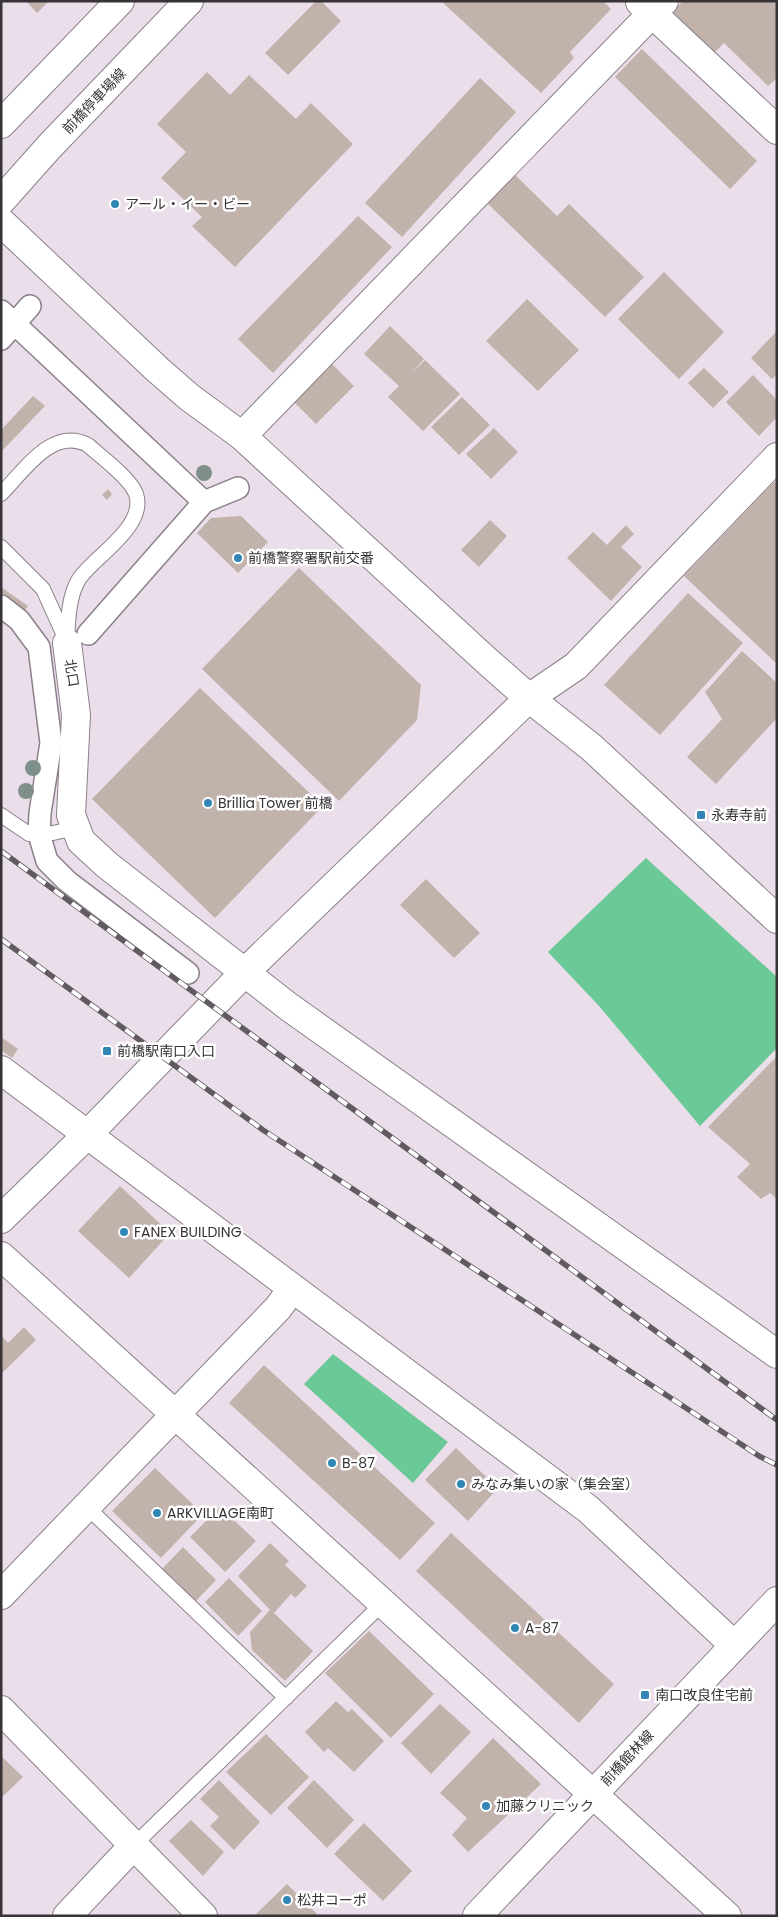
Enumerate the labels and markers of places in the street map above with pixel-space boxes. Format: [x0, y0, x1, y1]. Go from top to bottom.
place label: アール・イー・ビー [125, 194, 250, 214]
marker: アール・イー・ビー [109, 198, 121, 210]
place label: 前橋警察署駅前交番 [248, 548, 374, 568]
marker: 前橋警察署駅前交番 [232, 552, 244, 564]
place label: Brillia Tower 前橋 [218, 793, 332, 813]
marker: Brillia Tower 前橋 [202, 797, 214, 809]
place label: 永寿寺前 [711, 805, 767, 825]
marker: 永寿寺前 [695, 809, 707, 821]
place label: 前橋駅南口入口 [117, 1041, 215, 1061]
marker: 前橋駅南口入口 [101, 1045, 113, 1057]
place label: FANEX BUILDING [134, 1222, 242, 1242]
marker: FANEX BUILDING [118, 1226, 130, 1238]
place label: B-87 [342, 1453, 375, 1473]
marker: B-87 [326, 1457, 338, 1469]
place label: みなみ集いの家（集会室） [471, 1474, 639, 1494]
marker: みなみ集いの家（集会室） [455, 1478, 467, 1490]
place label: ARKVILLAGE南町 [167, 1503, 274, 1523]
marker: ARKVILLAGE南町 [151, 1507, 163, 1519]
place label: A-87 [525, 1618, 559, 1638]
marker: A-87 [509, 1622, 521, 1634]
place label: 南口改良住宅前 [655, 1685, 753, 1705]
marker: 南口改良住宅前 [639, 1689, 651, 1701]
place label: 加藤クリニック [496, 1796, 594, 1816]
marker: 加藤クリニック [480, 1800, 492, 1812]
place label: 松井コーポ [297, 1890, 367, 1910]
marker: 松井コーポ [281, 1894, 293, 1906]

